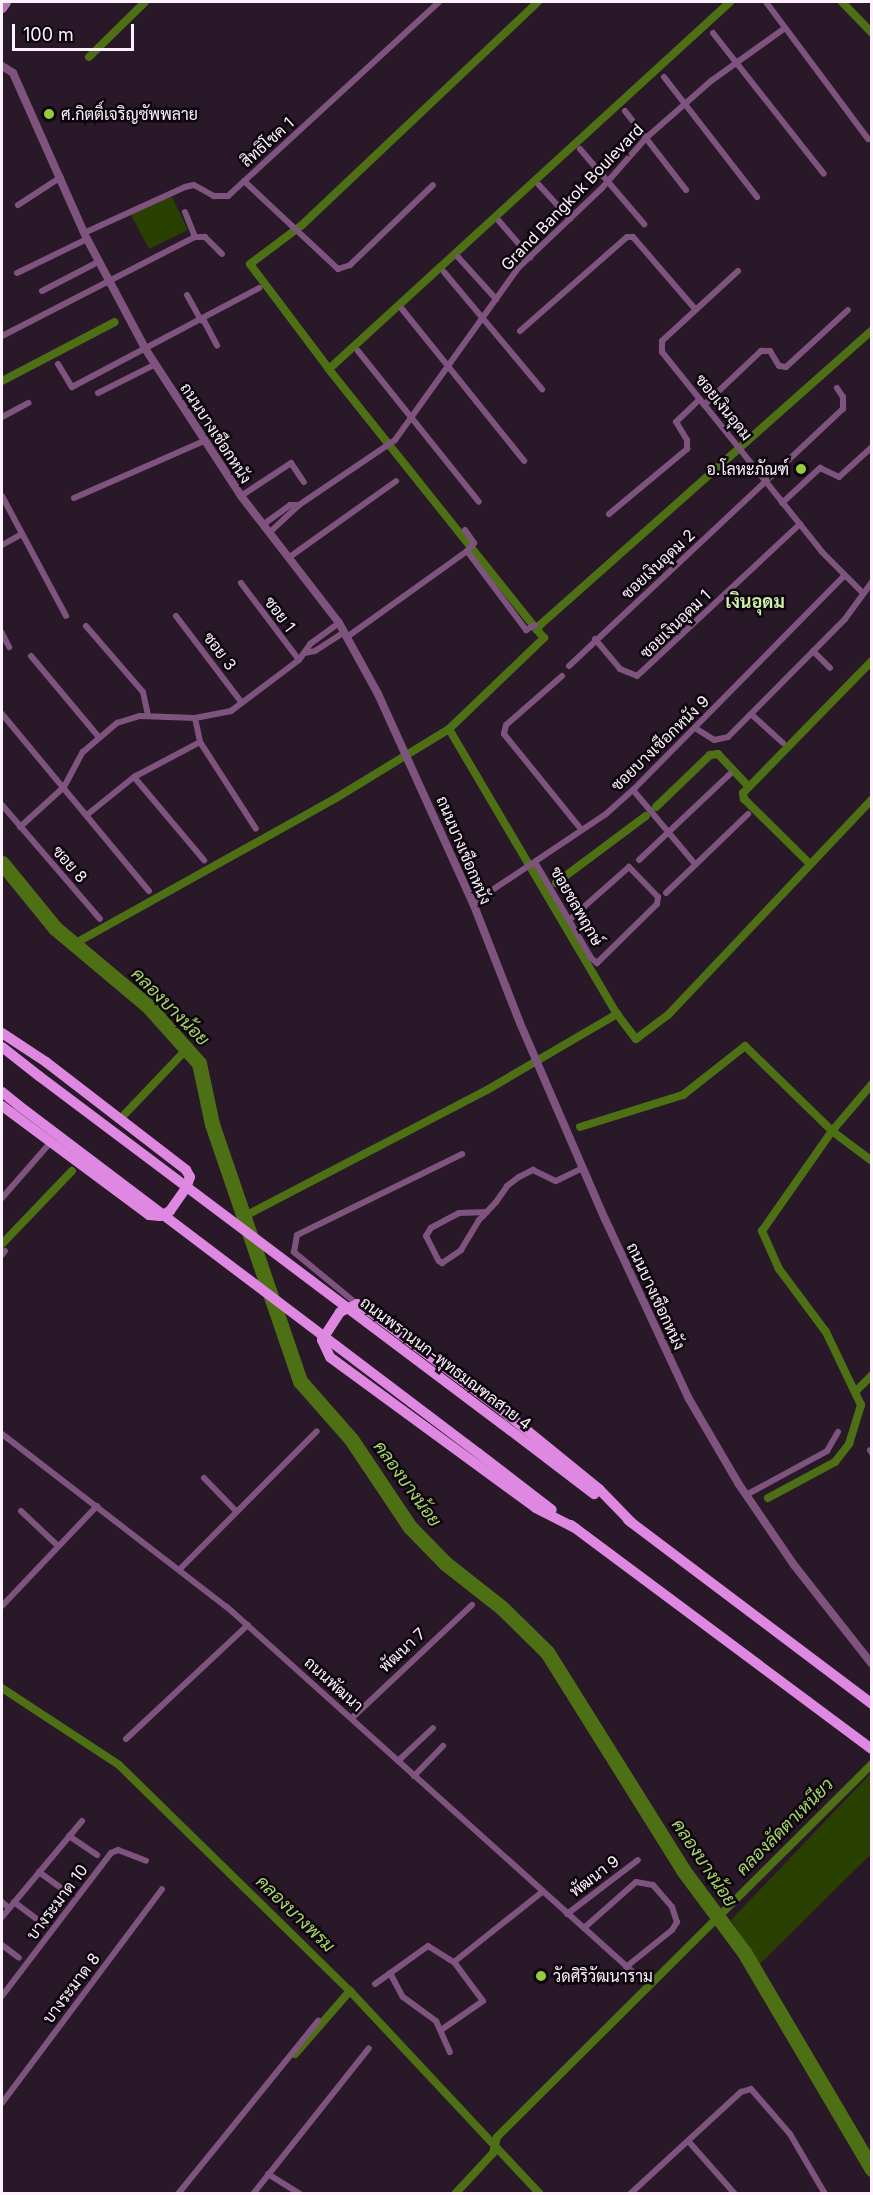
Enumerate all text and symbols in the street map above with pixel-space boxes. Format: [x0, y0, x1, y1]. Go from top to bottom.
scale bar [15, 12, 136, 50]
text: 100 m [23, 24, 74, 45]
place label: ศ.กิตติ์เจริญซัพพลาย [61, 104, 198, 124]
marker: ศ.กิตติ์เจริญซัพพลาย [42, 107, 56, 121]
street label: สิทธิโชค 1 [236, 113, 298, 171]
street label: Grand Bangkok Boulevard [497, 120, 647, 274]
street label: ซอยเงินอุดม [692, 370, 756, 444]
street label: ถนนบางเชือกหนัง [176, 379, 256, 487]
place label: อ.โลหะภัณฑ์ [706, 459, 789, 479]
marker: อ.โลหะภัณฑ์ [794, 462, 808, 476]
street label: ซอยเงินอุดม 2 [617, 525, 699, 603]
street label: ซอยเงินอุดม 1 [636, 586, 714, 662]
district label: เงินอุดม [725, 591, 785, 613]
street label: ซอย 1 [260, 592, 300, 636]
street label: ซอย 3 [199, 628, 241, 674]
street label: ซอยบางเชือกหนัง 9 [607, 691, 713, 795]
street label: ถนนบางเชือกหนัง [433, 793, 495, 907]
street label: ซอย 8 [49, 842, 91, 886]
street label: ซอยชลพฤกษ์ [547, 863, 607, 949]
water label: คลองบางน้อย [127, 964, 213, 1050]
street label: ถนนบางเชือกหนัง [623, 1239, 689, 1353]
street label: ถนนพรานนก-พุทธมณฑลสาย 4 [357, 1292, 535, 1434]
water label: คลองบางน้อย [369, 1437, 445, 1531]
street label: พัฒนา 7 [375, 1624, 429, 1676]
street label: ถนนพัฒนา [301, 1653, 367, 1715]
water label: คลองลัดตาเหนียว [732, 1774, 838, 1880]
water label: คลองบางน้อย [667, 1815, 741, 1911]
street label: พัฒนา 9 [565, 1851, 623, 1901]
street label: บางระมาด 10 [22, 1860, 92, 1944]
water label: คลองบางพรม [251, 1871, 339, 1957]
street label: บางระมาด 8 [38, 1949, 104, 2027]
place label: วัดศิริวัฒนาราม [553, 1966, 653, 1986]
marker: วัดศิริวัฒนาราม [534, 1969, 548, 1983]

